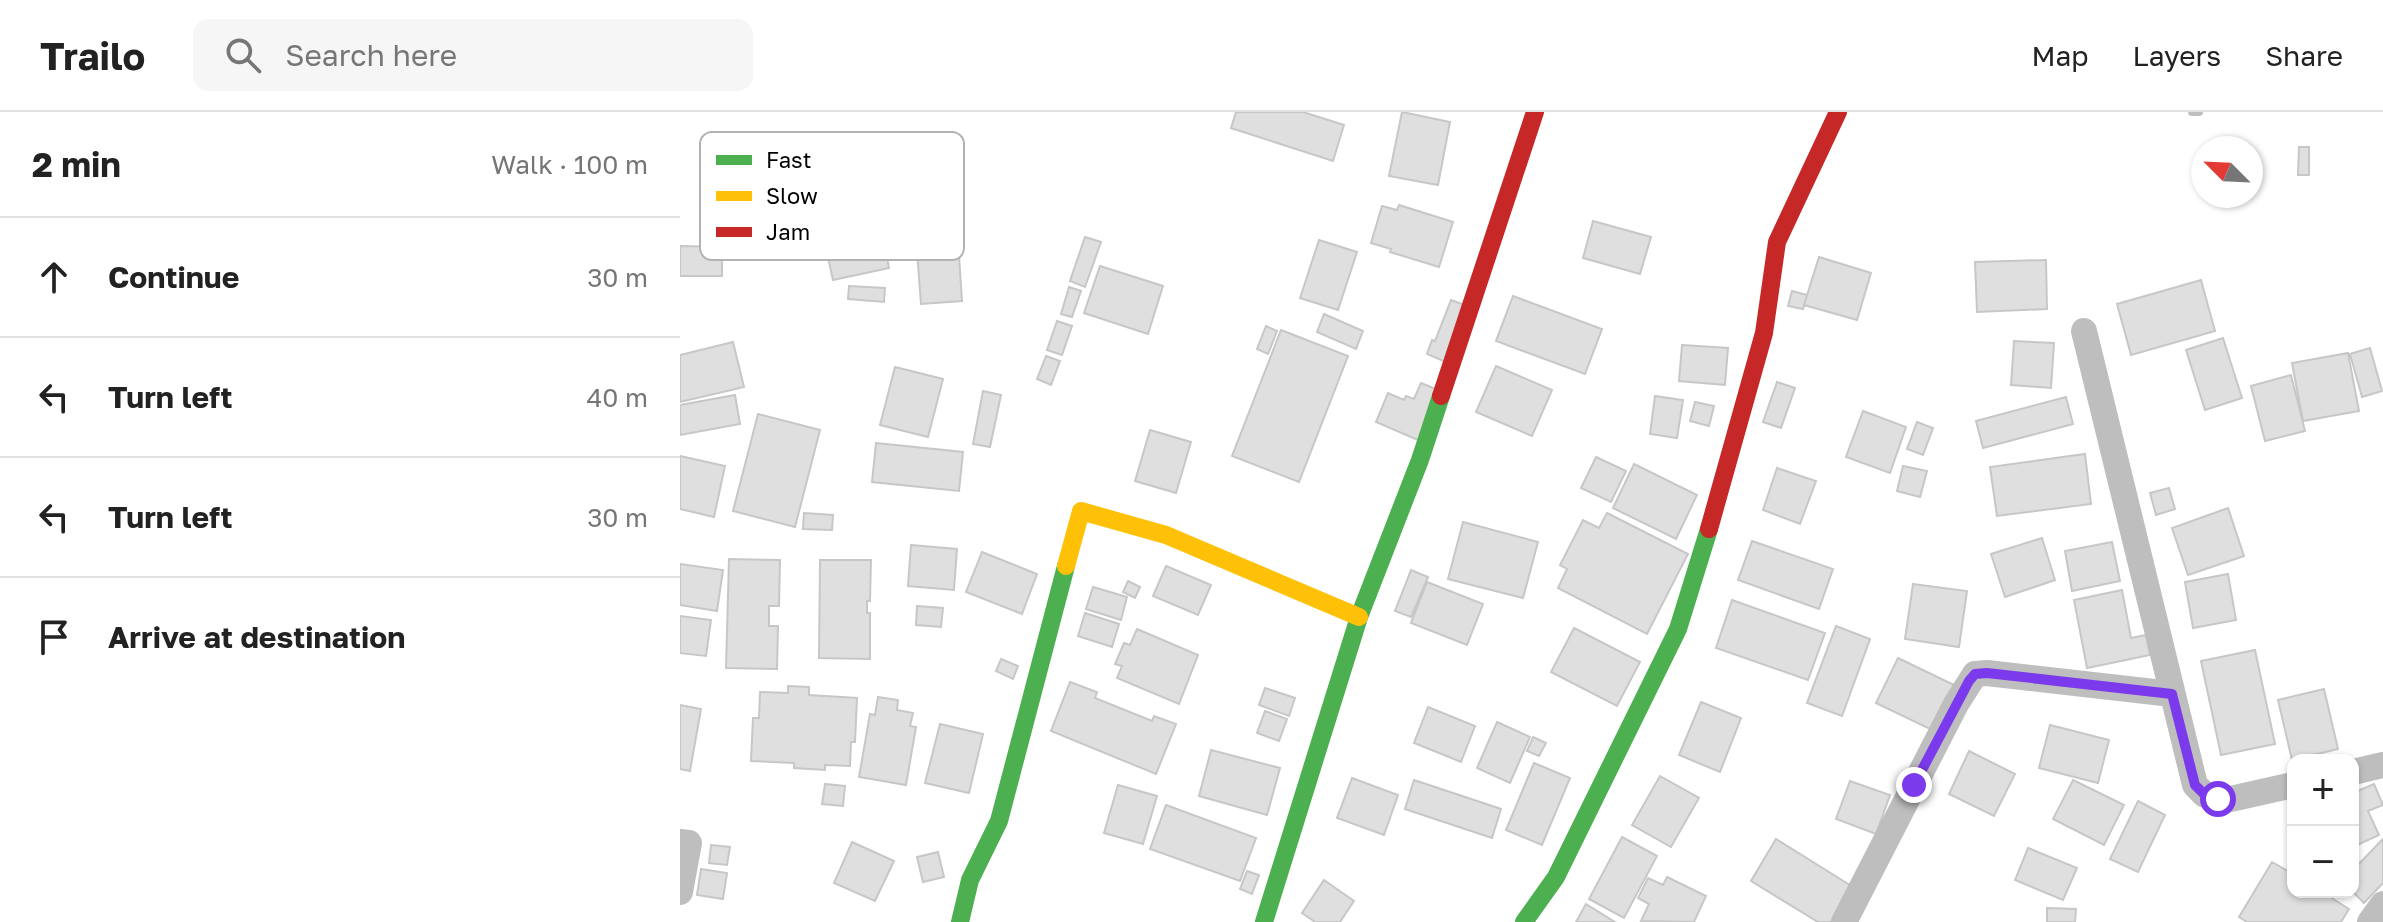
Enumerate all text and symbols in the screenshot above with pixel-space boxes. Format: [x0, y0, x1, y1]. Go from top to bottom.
search box [193, 19, 753, 91]
text: Trailo [40, 33, 145, 78]
icon: search [221, 33, 265, 77]
text: Search here [285, 37, 457, 73]
text: Map [2031, 39, 2089, 72]
text: Layers [2133, 39, 2221, 72]
text: Share [2265, 39, 2343, 72]
legend [700, 132, 964, 260]
north arrow [2191, 136, 2263, 208]
text: 2 min [32, 144, 121, 184]
text: Fast [766, 146, 812, 173]
text: Walk · 100 m [491, 149, 648, 180]
text: Slow [766, 182, 818, 209]
text: Jam [766, 218, 810, 245]
icon: ahead [32, 255, 76, 299]
text: Continue [108, 259, 239, 295]
text: 30 m [587, 262, 648, 293]
icon: left [32, 375, 76, 419]
text: Turn left [108, 379, 233, 415]
text: 40 m [587, 382, 648, 413]
icon: left [32, 495, 76, 539]
text: Turn left [108, 499, 233, 535]
text: 30 m [587, 502, 648, 533]
icon: arrive [32, 615, 76, 659]
text: Arrive at destination [108, 619, 405, 655]
map controls [2287, 754, 2359, 898]
button: + [2287, 754, 2359, 826]
route end [1896, 767, 1932, 803]
route start [2200, 781, 2236, 817]
button: − [2287, 826, 2359, 898]

